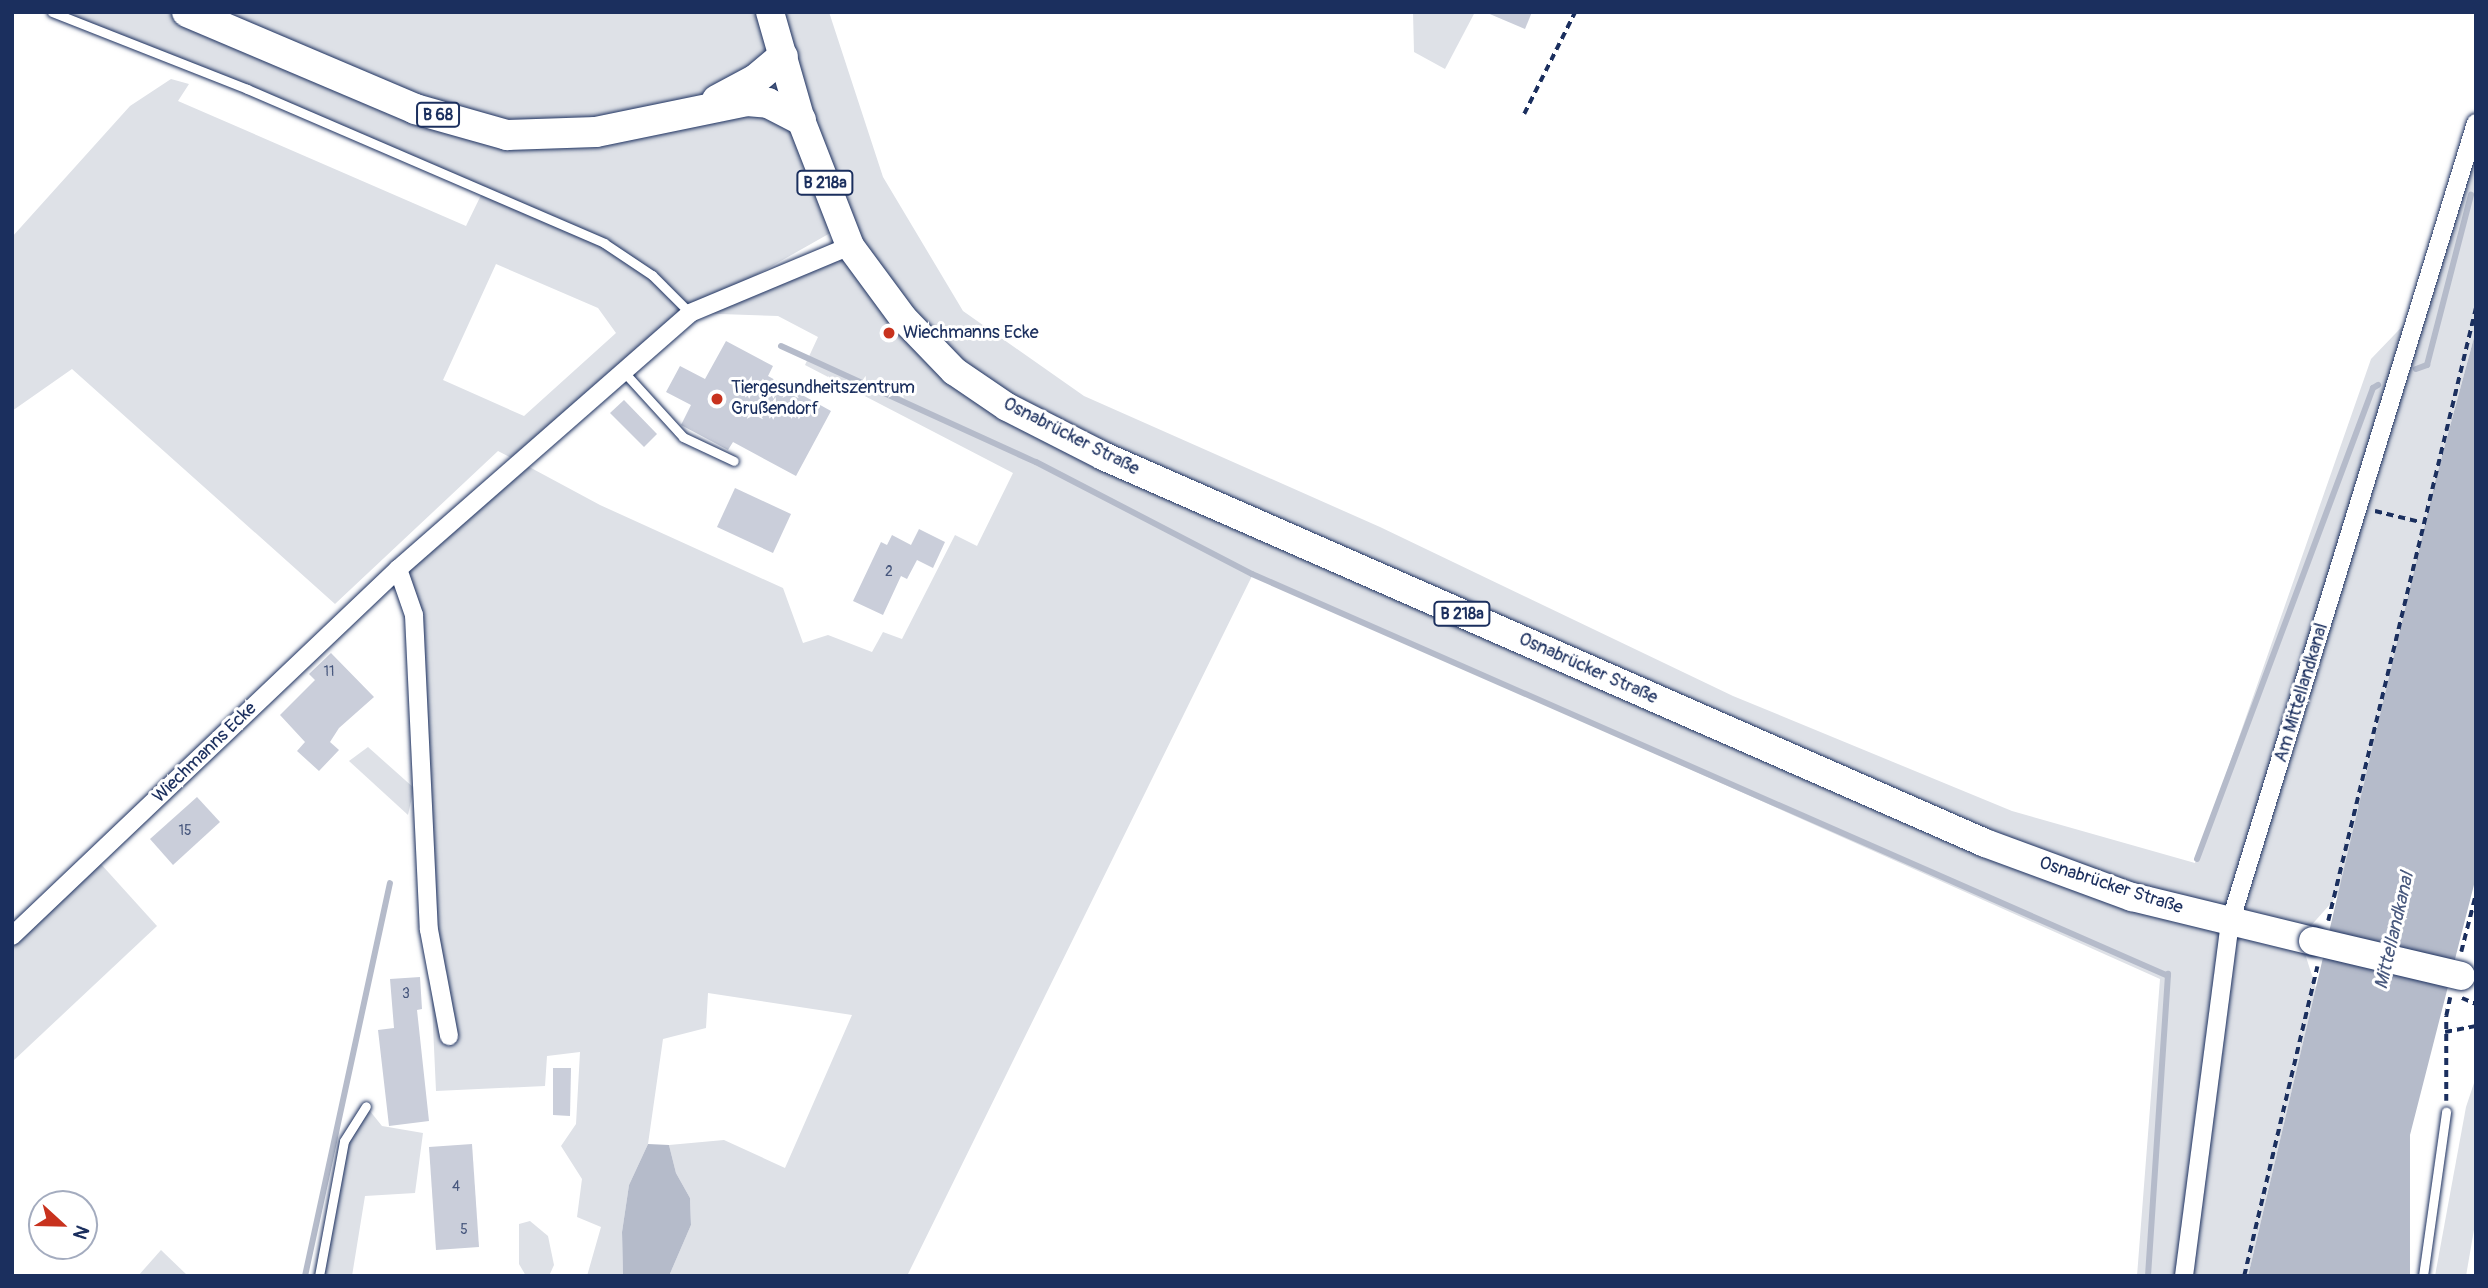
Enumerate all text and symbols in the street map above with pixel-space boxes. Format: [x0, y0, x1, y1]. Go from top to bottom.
road number: B 68 [415, 102, 461, 127]
road number: B 218a [795, 170, 855, 196]
place label: Wiechmanns Ecke [903, 322, 1039, 344]
marker: Wiechmanns Ecke [881, 325, 897, 341]
place label: Tiergesundheitszentrum Grußendorf [731, 378, 915, 420]
marker: Tiergesundheitszentrum Grußendorf [709, 391, 725, 407]
street label: Osnabrücker Straße [999, 393, 1143, 481]
house number: 2 [885, 564, 893, 580]
road number: B 218a [1432, 601, 1492, 626]
street label: Am Mittellandkanal [2271, 621, 2333, 765]
street label: Osnabrücker Straße [1515, 629, 1661, 709]
house number: 11 [324, 664, 334, 680]
street label: Wiechmanns Ecke [149, 698, 261, 808]
house number: 15 [178, 823, 192, 839]
street label: Osnabrücker Straße [2036, 853, 2186, 919]
water label: Mittellandkanal [2370, 870, 2420, 992]
house number: 3 [402, 986, 410, 1002]
house number: 4 [452, 1179, 460, 1195]
north arrow [28, 1190, 98, 1260]
text: N [67, 1222, 94, 1243]
house number: 5 [460, 1222, 468, 1238]

